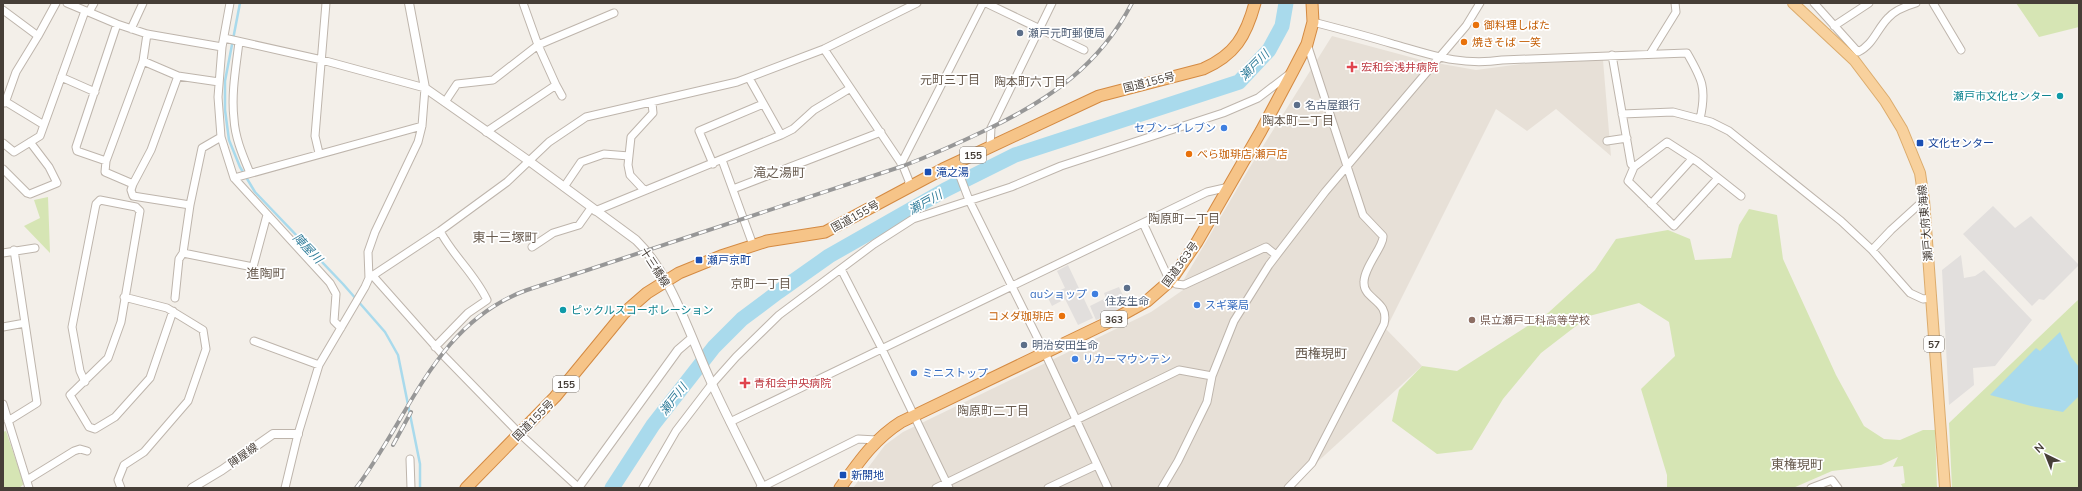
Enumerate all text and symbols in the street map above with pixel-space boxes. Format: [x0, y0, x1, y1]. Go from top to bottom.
place label: 御料理しばた [1483, 18, 1550, 32]
marker: 御料理しばた [1471, 20, 1481, 30]
place label: 瀬戸元町郵便局 [1028, 26, 1105, 40]
marker: 瀬戸元町郵便局 [1015, 28, 1025, 38]
place label: 焼きそば 一笑 [1472, 35, 1541, 49]
marker: 焼きそば 一笑 [1459, 37, 1469, 47]
water label: 瀬戸川 [1236, 45, 1273, 83]
place label: 宏和会浅井病院 [1361, 60, 1438, 74]
marker: 宏和会浅井病院 [1346, 61, 1358, 73]
street label: 国道155号 [1122, 69, 1176, 95]
district label: 元町三丁目 [920, 72, 980, 87]
district label: 陶本町六丁目 [994, 74, 1066, 89]
place label: 瀬戸市文化センター [1953, 89, 2052, 103]
marker: 瀬戸市文化センター [2055, 91, 2065, 101]
place label: 名古屋銀行 [1305, 98, 1360, 112]
marker: 名古屋銀行 [1292, 100, 1302, 110]
district label: 陶本町二丁目 [1262, 113, 1334, 128]
place label: セブン-イレブン [1134, 121, 1216, 135]
marker: セブン-イレブン [1219, 123, 1229, 133]
place label: 文化センター [1928, 136, 1994, 150]
marker: 文化センター [1915, 138, 1925, 148]
road number: 155 [960, 147, 986, 163]
place label: べら珈琲店 瀬戸店 [1197, 147, 1288, 161]
marker: べら珈琲店 瀬戸店 [1184, 149, 1194, 159]
district label: 滝之湯町 [753, 164, 805, 180]
place label: 滝之湯 [936, 165, 969, 179]
marker: 滝之湯 [923, 167, 933, 177]
street label: 瀬戸大府東海線 [1915, 184, 1935, 262]
water label: 瀬戸川 [906, 186, 946, 217]
street label: 国道155号 [829, 197, 881, 235]
district label: 陶原町一丁目 [1148, 211, 1220, 226]
district label: 東十三塚町 [472, 229, 538, 245]
water label: 陣屋川 [290, 230, 327, 268]
street label: 国道363号 [1159, 239, 1201, 289]
street label: 十三橋線 [637, 245, 673, 289]
place label: 瀬戸京町 [707, 253, 751, 267]
marker: 瀬戸京町 [694, 255, 704, 265]
district label: 進陶町 [246, 265, 286, 281]
district label: 京町一丁目 [731, 276, 791, 291]
marker: 住友生命 [1122, 283, 1132, 293]
place label: auショップ [1030, 287, 1087, 301]
marker: auショップ [1090, 289, 1100, 299]
place label: 住友生命 [1105, 294, 1149, 308]
place label: スギ薬局 [1205, 298, 1249, 312]
marker: スギ薬局 [1192, 300, 1202, 310]
place label: ピックルスコーポレーション [571, 303, 713, 317]
marker: ピックルスコーポレーション [558, 305, 568, 315]
place label: コメダ珈琲店 [988, 309, 1054, 323]
marker: コメダ珈琲店 [1057, 311, 1067, 321]
road number: 363 [1101, 311, 1127, 327]
place label: 県立瀬戸工科高等学校 [1480, 313, 1590, 327]
marker: 県立瀬戸工科高等学校 [1467, 315, 1477, 325]
road number: 57 [1924, 336, 1944, 352]
place label: 明治安田生命 [1032, 338, 1098, 352]
marker: 明治安田生命 [1019, 340, 1029, 350]
district label: 西権現町 [1295, 345, 1347, 361]
place label: リカーマウンテン [1083, 352, 1171, 366]
marker: リカーマウンテン [1070, 354, 1080, 364]
place label: ミニストップ [922, 366, 988, 380]
marker: ミニストップ [909, 368, 919, 378]
road number: 155 [553, 376, 579, 392]
place label: 青和会中央病院 [754, 376, 831, 390]
marker: 青和会中央病院 [739, 377, 751, 389]
water label: 瀬戸川 [656, 379, 691, 418]
street label: 国道155号 [509, 396, 557, 444]
district label: 陶原町二丁目 [957, 403, 1029, 418]
north arrow [2026, 435, 2066, 475]
street label: 陣屋線 [225, 440, 261, 470]
text: N [2031, 440, 2047, 456]
district label: 東権現町 [1771, 456, 1823, 472]
place label: 新開地 [851, 468, 884, 482]
marker: 新開地 [838, 470, 848, 480]

